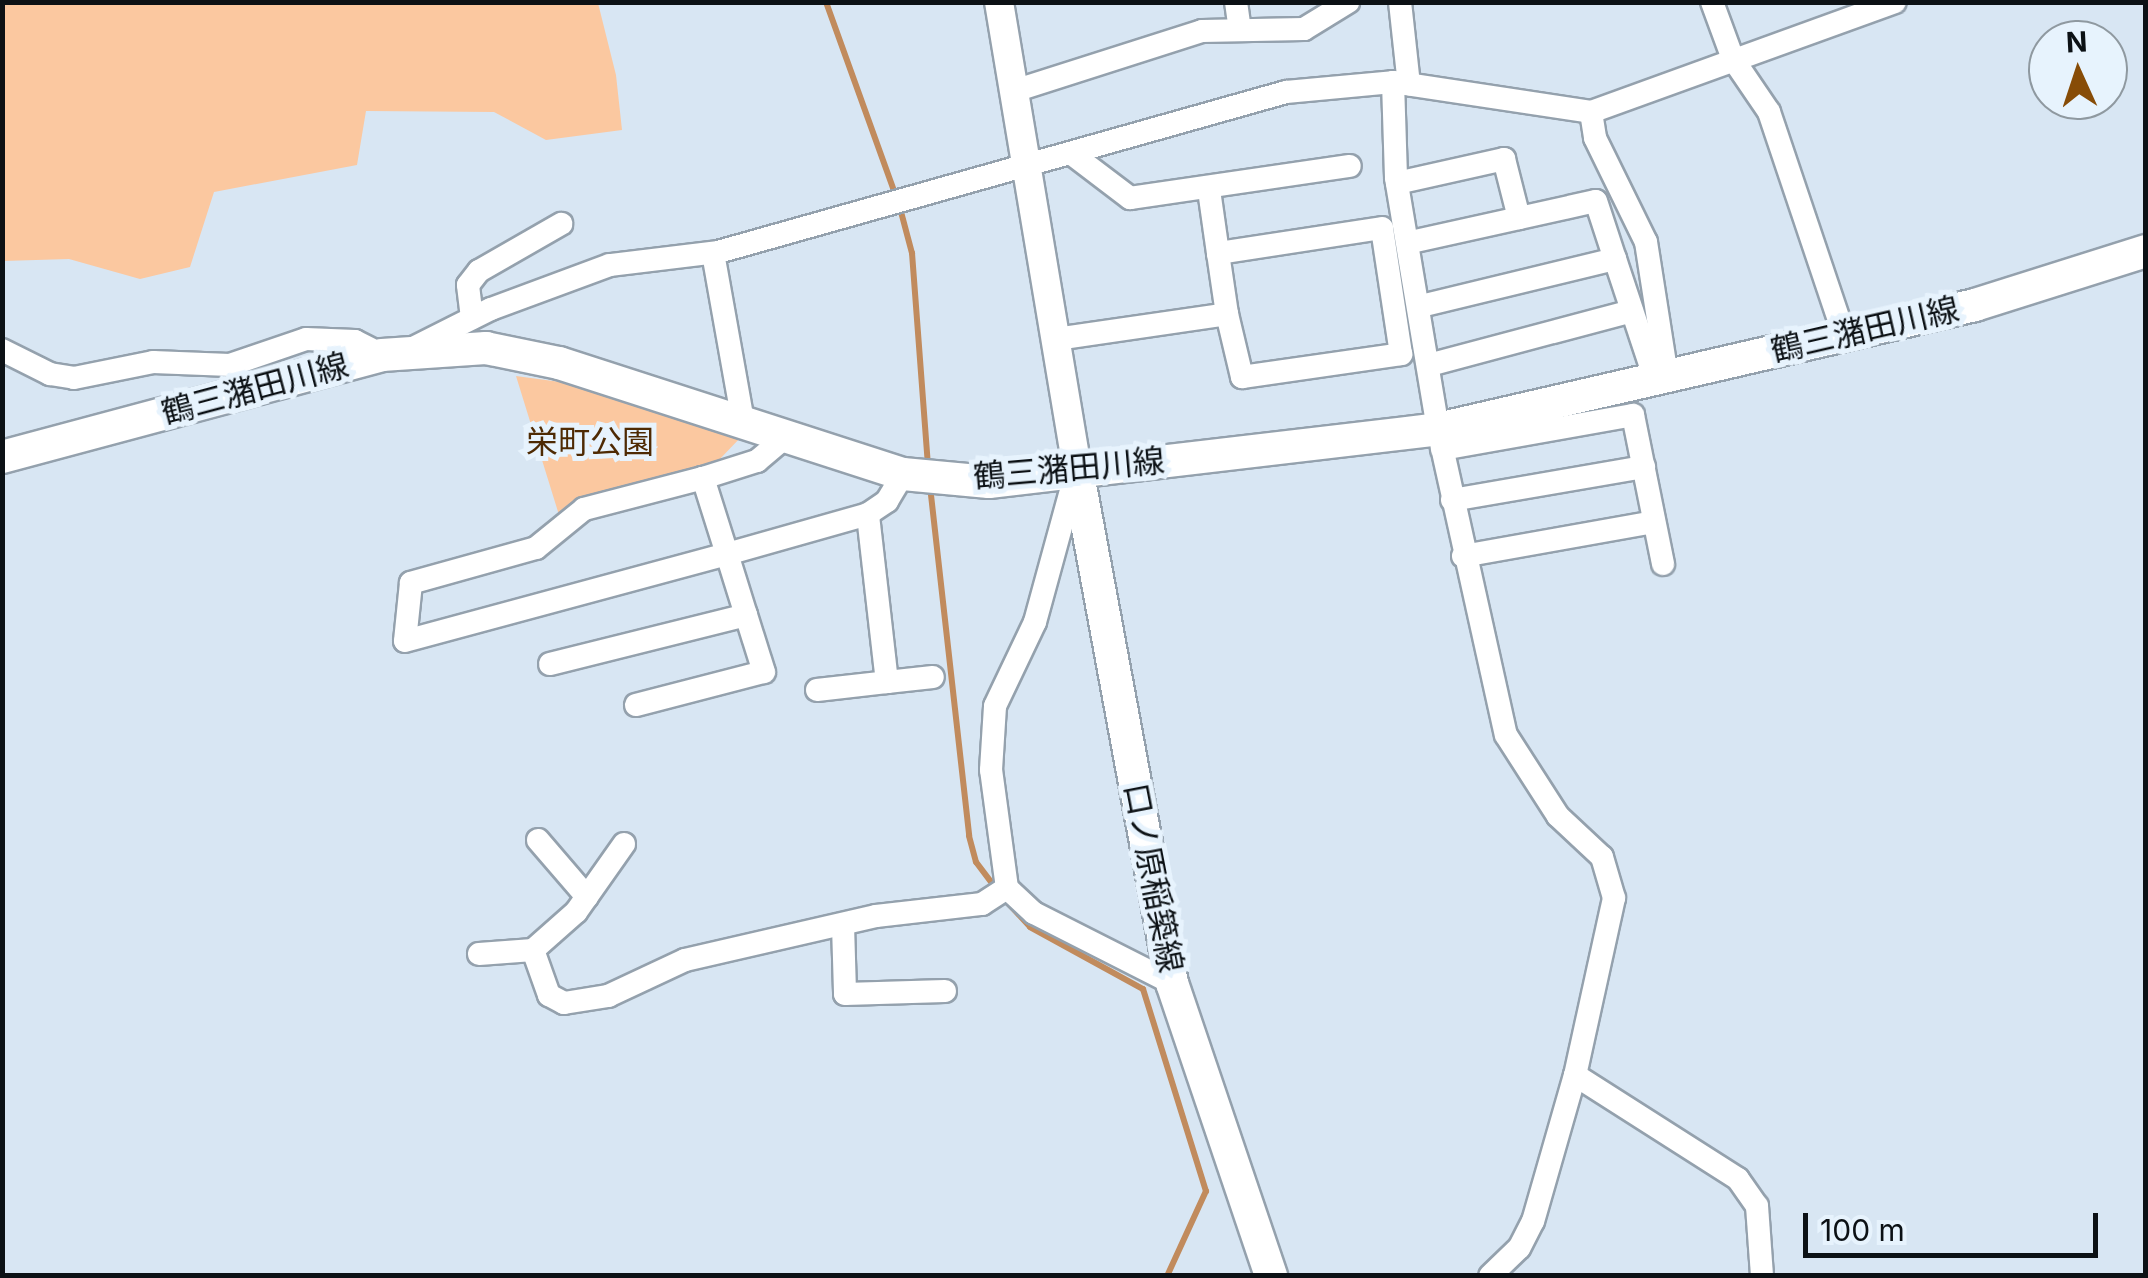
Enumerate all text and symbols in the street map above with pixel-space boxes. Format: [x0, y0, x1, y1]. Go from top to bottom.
north arrow [2028, 20, 2128, 120]
text: N [2065, 25, 2088, 60]
street label: 鶴三潴田川線 [1767, 290, 1963, 370]
street label: 鶴三潴田川線 [157, 346, 353, 432]
park label: 栄町公園 [526, 423, 654, 461]
street label: 鶴三潴田川線 [972, 442, 1166, 496]
street label: 口ノ原稲築線 [1116, 780, 1190, 976]
scale bar [1808, 1193, 2103, 1255]
text: 100 m [1820, 1212, 1905, 1248]

